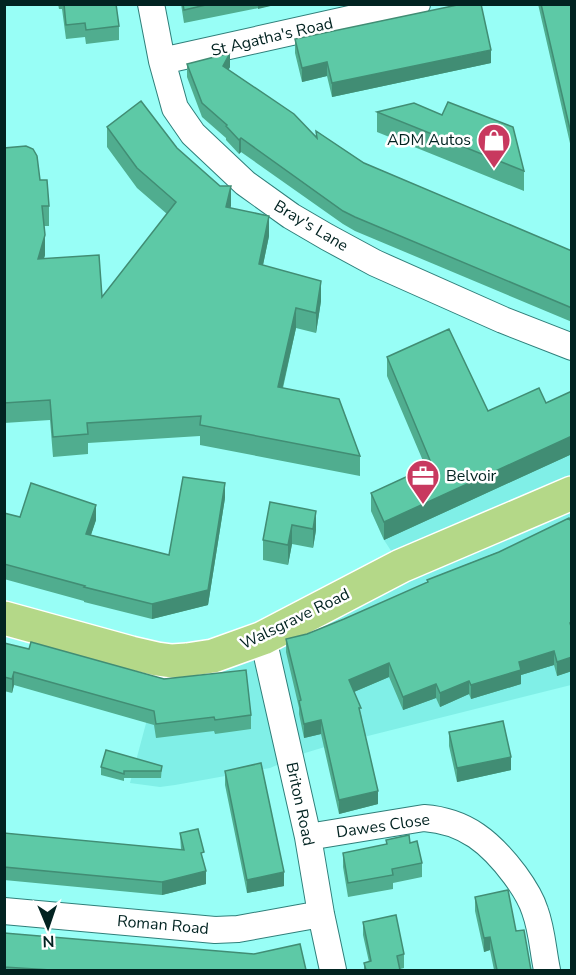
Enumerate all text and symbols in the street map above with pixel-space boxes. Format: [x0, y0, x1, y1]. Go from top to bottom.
street label: St Agatha's Road [209, 12, 335, 62]
shop icon: ADM Autos [476, 122, 512, 169]
place label: ADM Autos [387, 129, 471, 151]
street label: Bray's Lane [270, 195, 352, 257]
office icon: Belvoir [405, 458, 441, 505]
place label: Belvoir [446, 465, 497, 487]
street label: Walsgrave Road [237, 583, 353, 655]
street label: Briton Road [280, 760, 320, 848]
street label: Dawes Close [335, 809, 431, 843]
north arrow [18, 897, 78, 957]
street label: Roman Road [116, 910, 210, 940]
text: N [42, 930, 55, 952]

